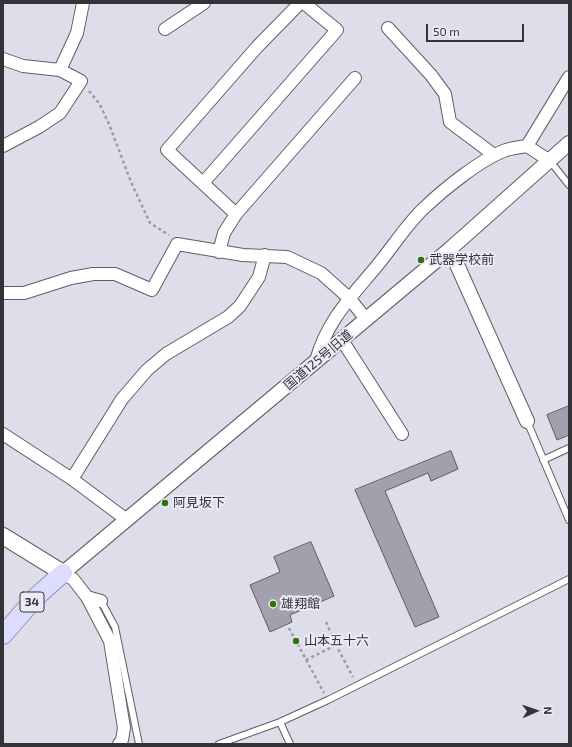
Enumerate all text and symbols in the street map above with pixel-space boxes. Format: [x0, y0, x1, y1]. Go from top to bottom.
scale bar [428, 16, 526, 42]
text: 50 m [433, 24, 460, 38]
place label: 武器学校前 [429, 252, 494, 268]
marker: 武器学校前 [416, 255, 426, 265]
street label: 国道125号旧道 [281, 327, 355, 393]
place label: 阿見坂下 [173, 495, 225, 511]
marker: 阿見坂下 [160, 498, 170, 508]
road number: 34 [20, 592, 44, 612]
place label: 雄翔館 [281, 596, 320, 612]
marker: 雄翔館 [268, 599, 278, 609]
place label: 山本五十六 [304, 633, 369, 649]
marker: 山本五十六 [291, 636, 301, 646]
north arrow [516, 691, 556, 731]
text: N [542, 706, 555, 715]

